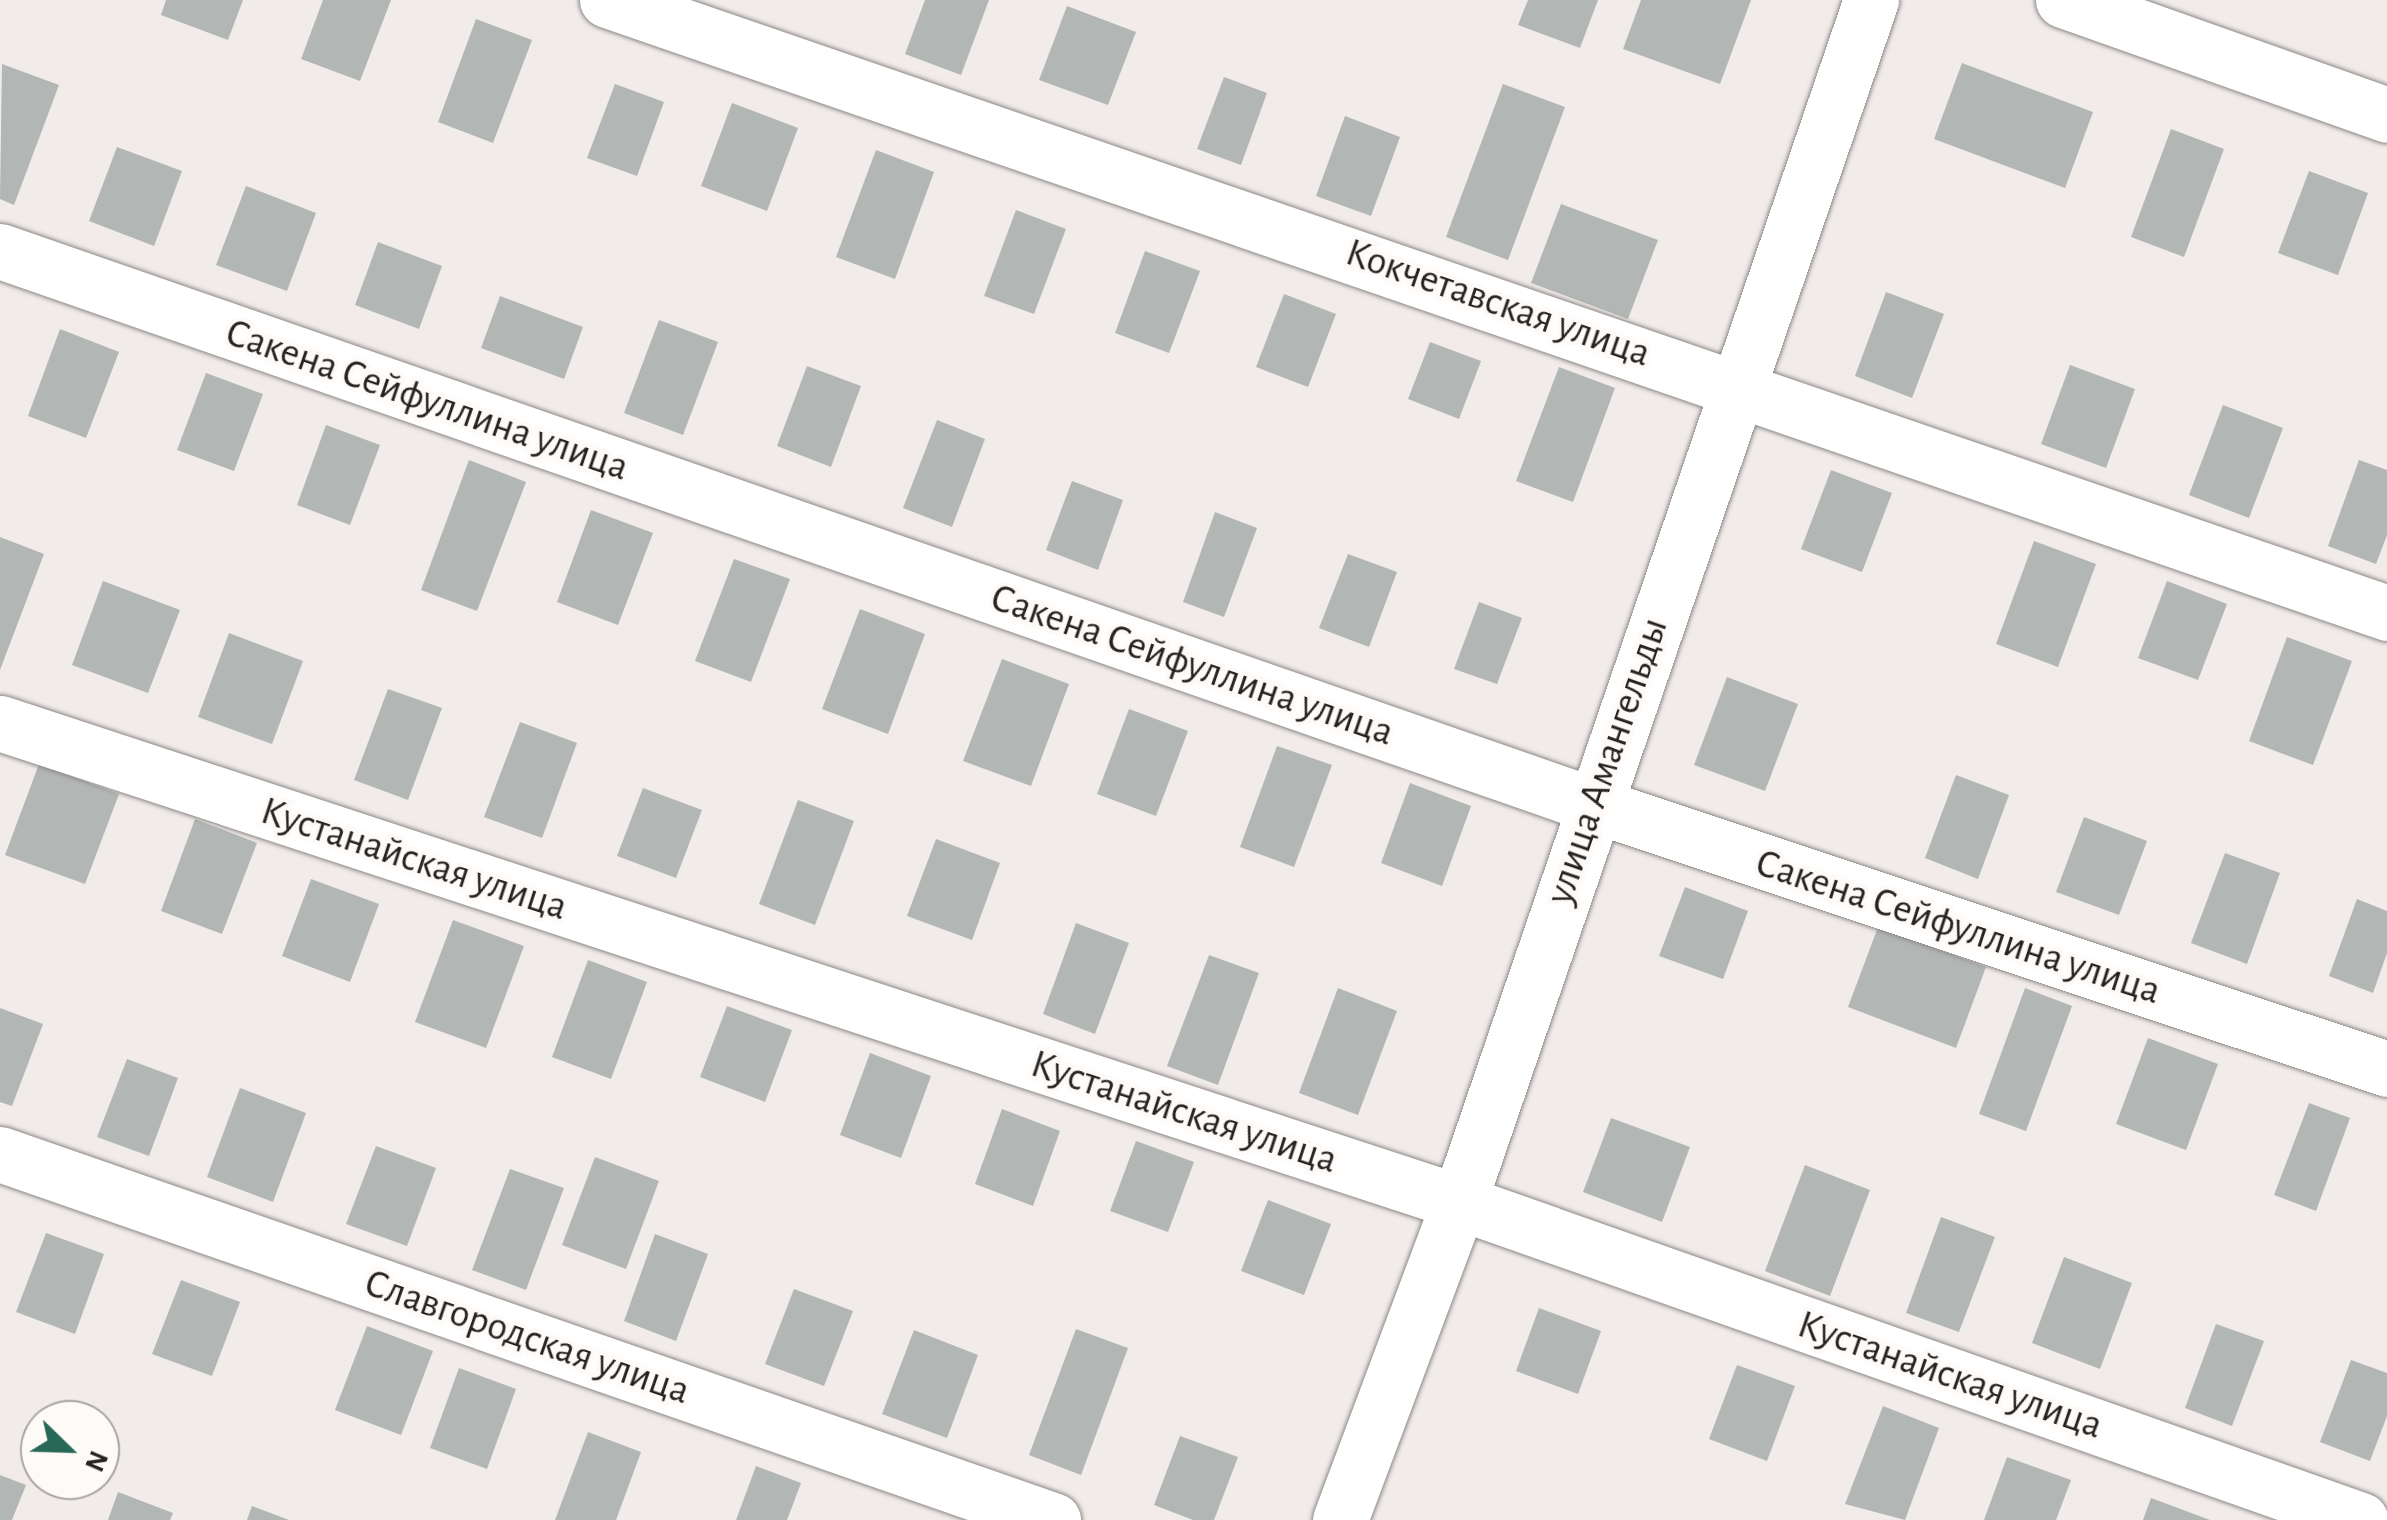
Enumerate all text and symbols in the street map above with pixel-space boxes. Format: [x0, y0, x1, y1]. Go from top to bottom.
street label: Кокчетавская улица [1339, 228, 1657, 378]
street label: Сакена Сейфуллина улица [219, 308, 635, 492]
street label: Сакена Сейфуллина улица [984, 573, 1400, 757]
street label: улица Амангельды [1536, 612, 1678, 910]
street label: Кустанайская улица [255, 787, 573, 931]
street label: Сакена Сейфуллина улица [1749, 839, 2167, 1015]
street label: Кустанайская улица [1025, 1040, 1343, 1184]
street label: Славгородская улица [358, 1259, 696, 1415]
street label: Кустанайская улица [1791, 1300, 2109, 1450]
north arrow [20, 1400, 120, 1500]
text: N [79, 1447, 112, 1475]

